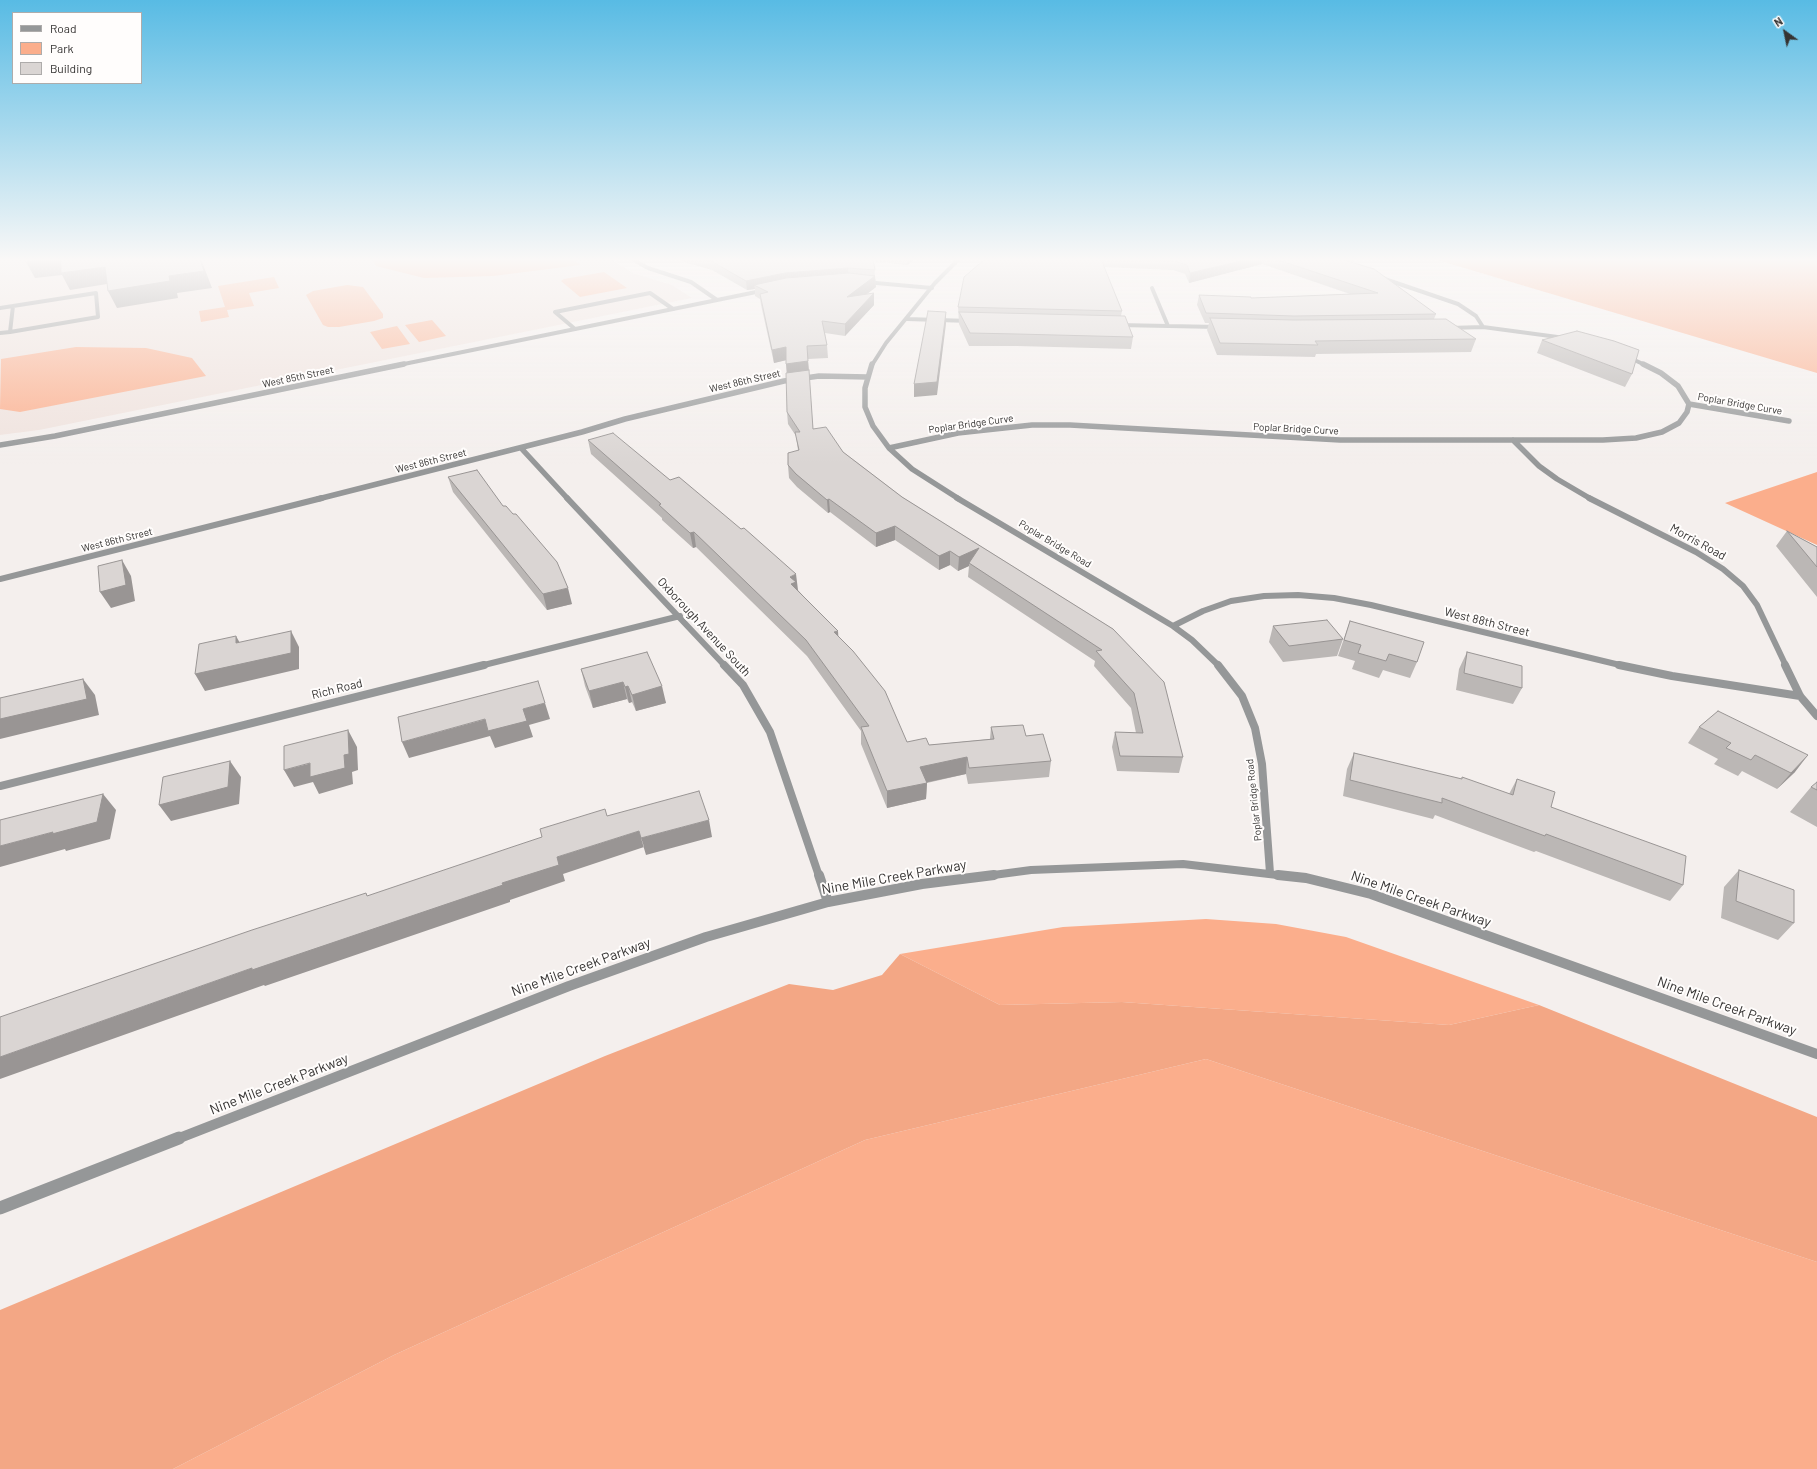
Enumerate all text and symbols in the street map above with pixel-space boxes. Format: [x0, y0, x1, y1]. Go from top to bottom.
legend [12, 12, 142, 84]
north arrow [1765, 12, 1805, 52]
text: N [1772, 14, 1785, 29]
text: Road [50, 21, 77, 35]
text: Park [50, 41, 74, 55]
text: Building [50, 61, 92, 75]
street label: West 85th Street [261, 364, 335, 390]
street label: West 86th Street [708, 367, 782, 395]
street label: Poplar Bridge Curve [1697, 391, 1783, 417]
street label: Poplar Bridge Curve [928, 412, 1014, 436]
street label: Poplar Bridge Curve [1253, 421, 1339, 437]
street label: West 86th Street [394, 446, 468, 476]
street label: Poplar Bridge Road [1017, 518, 1093, 570]
street label: Morris Road [1668, 521, 1728, 563]
street label: West 86th Street [80, 525, 154, 555]
street label: Oxborough Avenue South [654, 575, 754, 679]
street label: West 88th Street [1443, 604, 1531, 640]
street label: Rich Road [310, 676, 364, 702]
street label: Poplar Bridge Road [1244, 758, 1264, 842]
street label: Nine Mile Creek Parkway [820, 856, 968, 898]
street label: Nine Mile Creek Parkway [1349, 867, 1493, 931]
street label: Nine Mile Creek Parkway [509, 934, 653, 1000]
street label: Nine Mile Creek Parkway [1655, 973, 1799, 1039]
street label: Nine Mile Creek Parkway [207, 1050, 351, 1118]

